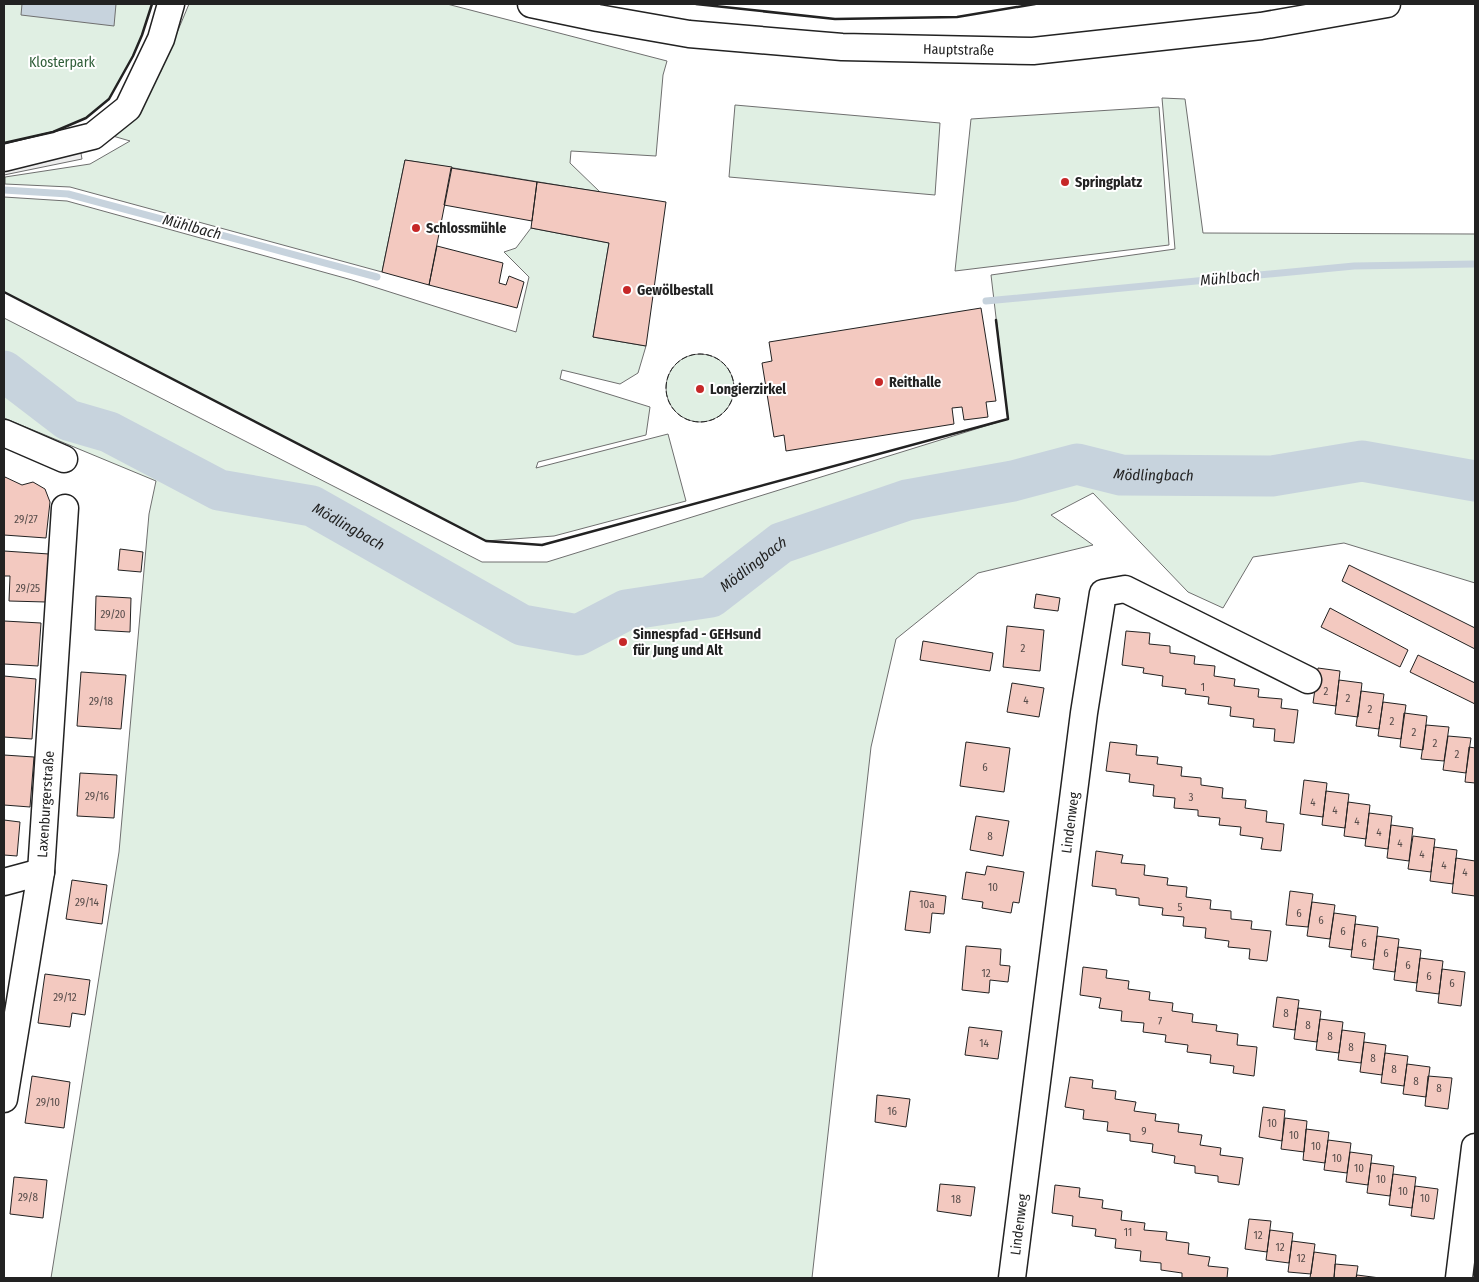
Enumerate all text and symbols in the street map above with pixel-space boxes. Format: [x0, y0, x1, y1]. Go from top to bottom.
street label: Hauptstraße [923, 40, 994, 59]
park label: Klosterpark [29, 54, 96, 71]
place label: Springplatz [1075, 174, 1142, 191]
marker: Springplatz [1059, 176, 1071, 188]
water label: Mühlbach [161, 211, 223, 243]
place label: Schlossmühle [426, 220, 506, 237]
marker: Schlossmühle [410, 222, 422, 234]
water label: Mühlbach [1199, 266, 1261, 290]
place label: Gewölbestall [637, 282, 714, 299]
marker: Gewölbestall [621, 284, 633, 296]
place label: Reithalle [889, 374, 941, 391]
marker: Reithalle [873, 376, 885, 388]
place label: Longierzirkel [710, 381, 786, 398]
marker: Longierzirkel [694, 383, 706, 395]
water label: Mödlingbach [1112, 465, 1194, 485]
water label: Mödlingbach [309, 499, 388, 554]
house number: 29/27 [14, 513, 38, 526]
water label: Mödlingbach [716, 533, 789, 596]
house number: 29/25 [16, 582, 40, 595]
house number: 29/20 [101, 608, 126, 621]
place label: Sinnespfad - GEHsund für Jung und Alt [633, 626, 761, 659]
marker: Sinnespfad - GEHsund für Jung und Alt [617, 636, 629, 648]
house number: 2 [1021, 642, 1026, 655]
house number: 1 [1201, 681, 1205, 694]
house number: 2 [1324, 685, 1329, 698]
house number: 2 [1346, 692, 1351, 705]
house number: 4 [1023, 694, 1029, 707]
house number: 29/18 [89, 695, 113, 708]
house number: 2 [1368, 703, 1373, 716]
house number: 2 [1390, 715, 1395, 728]
house number: 2 [1412, 726, 1417, 739]
house number: 2 [1433, 737, 1438, 750]
house number: 2 [1455, 748, 1460, 761]
street label: Laxenburgerstraße [33, 750, 57, 858]
house number: 6 [982, 761, 988, 774]
house number: 29/16 [85, 790, 109, 803]
street label: Lindenweg [1058, 791, 1082, 854]
house number: 3 [1189, 791, 1194, 804]
house number: 4 [1310, 796, 1316, 809]
house number: 4 [1332, 804, 1338, 817]
house number: 4 [1354, 815, 1360, 828]
house number: 4 [1376, 826, 1382, 839]
house number: 8 [987, 830, 993, 843]
house number: 4 [1397, 837, 1403, 850]
house number: 4 [1419, 848, 1425, 861]
house number: 4 [1441, 859, 1447, 872]
house number: 4 [1462, 866, 1468, 879]
house number: 10 [988, 881, 998, 894]
house number: 29/14 [75, 896, 100, 909]
house number: 10a [919, 898, 935, 911]
house number: 5 [1177, 901, 1183, 914]
house number: 6 [1296, 907, 1302, 920]
house number: 6 [1318, 914, 1324, 927]
house number: 6 [1340, 925, 1346, 938]
house number: 6 [1361, 937, 1367, 950]
house number: 6 [1383, 947, 1389, 960]
house number: 6 [1405, 959, 1411, 972]
house number: 12 [981, 967, 991, 980]
house number: 6 [1426, 970, 1432, 983]
house number: 6 [1449, 977, 1455, 990]
house number: 29/12 [53, 991, 77, 1004]
house number: 8 [1283, 1007, 1289, 1020]
house number: 7 [1158, 1015, 1163, 1028]
house number: 8 [1305, 1019, 1311, 1032]
house number: 8 [1327, 1030, 1333, 1043]
house number: 14 [979, 1037, 989, 1050]
house number: 8 [1348, 1041, 1354, 1054]
house number: 8 [1370, 1052, 1376, 1065]
house number: 8 [1391, 1063, 1397, 1076]
house number: 8 [1413, 1075, 1419, 1088]
house number: 8 [1436, 1082, 1442, 1095]
house number: 29/10 [36, 1096, 60, 1109]
house number: 16 [887, 1105, 897, 1118]
house number: 10 [1267, 1117, 1277, 1130]
house number: 9 [1141, 1125, 1147, 1138]
house number: 10 [1289, 1129, 1299, 1142]
house number: 10 [1311, 1140, 1321, 1153]
house number: 10 [1332, 1152, 1342, 1165]
house number: 10 [1354, 1162, 1364, 1175]
house number: 10 [1376, 1173, 1386, 1186]
house number: 10 [1398, 1185, 1408, 1198]
house number: 29/8 [18, 1191, 39, 1204]
street label: Lindenweg [1006, 1192, 1031, 1256]
house number: 10 [1420, 1192, 1430, 1205]
house number: 18 [951, 1193, 961, 1206]
house number: 11 [1124, 1226, 1132, 1239]
house number: 12 [1253, 1229, 1263, 1242]
house number: 12 [1275, 1241, 1285, 1254]
house number: 12 [1296, 1252, 1306, 1265]

